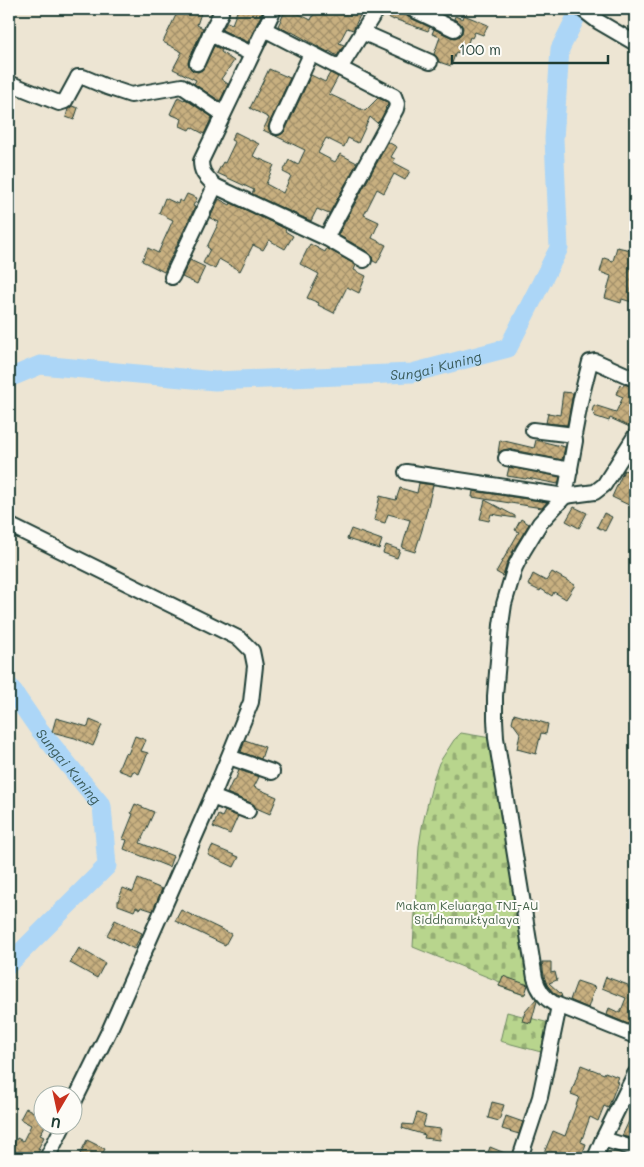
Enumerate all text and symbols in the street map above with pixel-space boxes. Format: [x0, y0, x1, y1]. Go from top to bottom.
scale bar [452, 32, 608, 64]
text: 100 m [459, 39, 501, 59]
water label: Sungai Kuning [390, 346, 483, 383]
water label: Sungai Kuning [32, 724, 106, 808]
park label: Makam Keluarga TNI-AU Siddhamuktyalaya [396, 897, 538, 927]
north arrow [32, 1084, 82, 1134]
text: U [50, 1113, 62, 1133]

